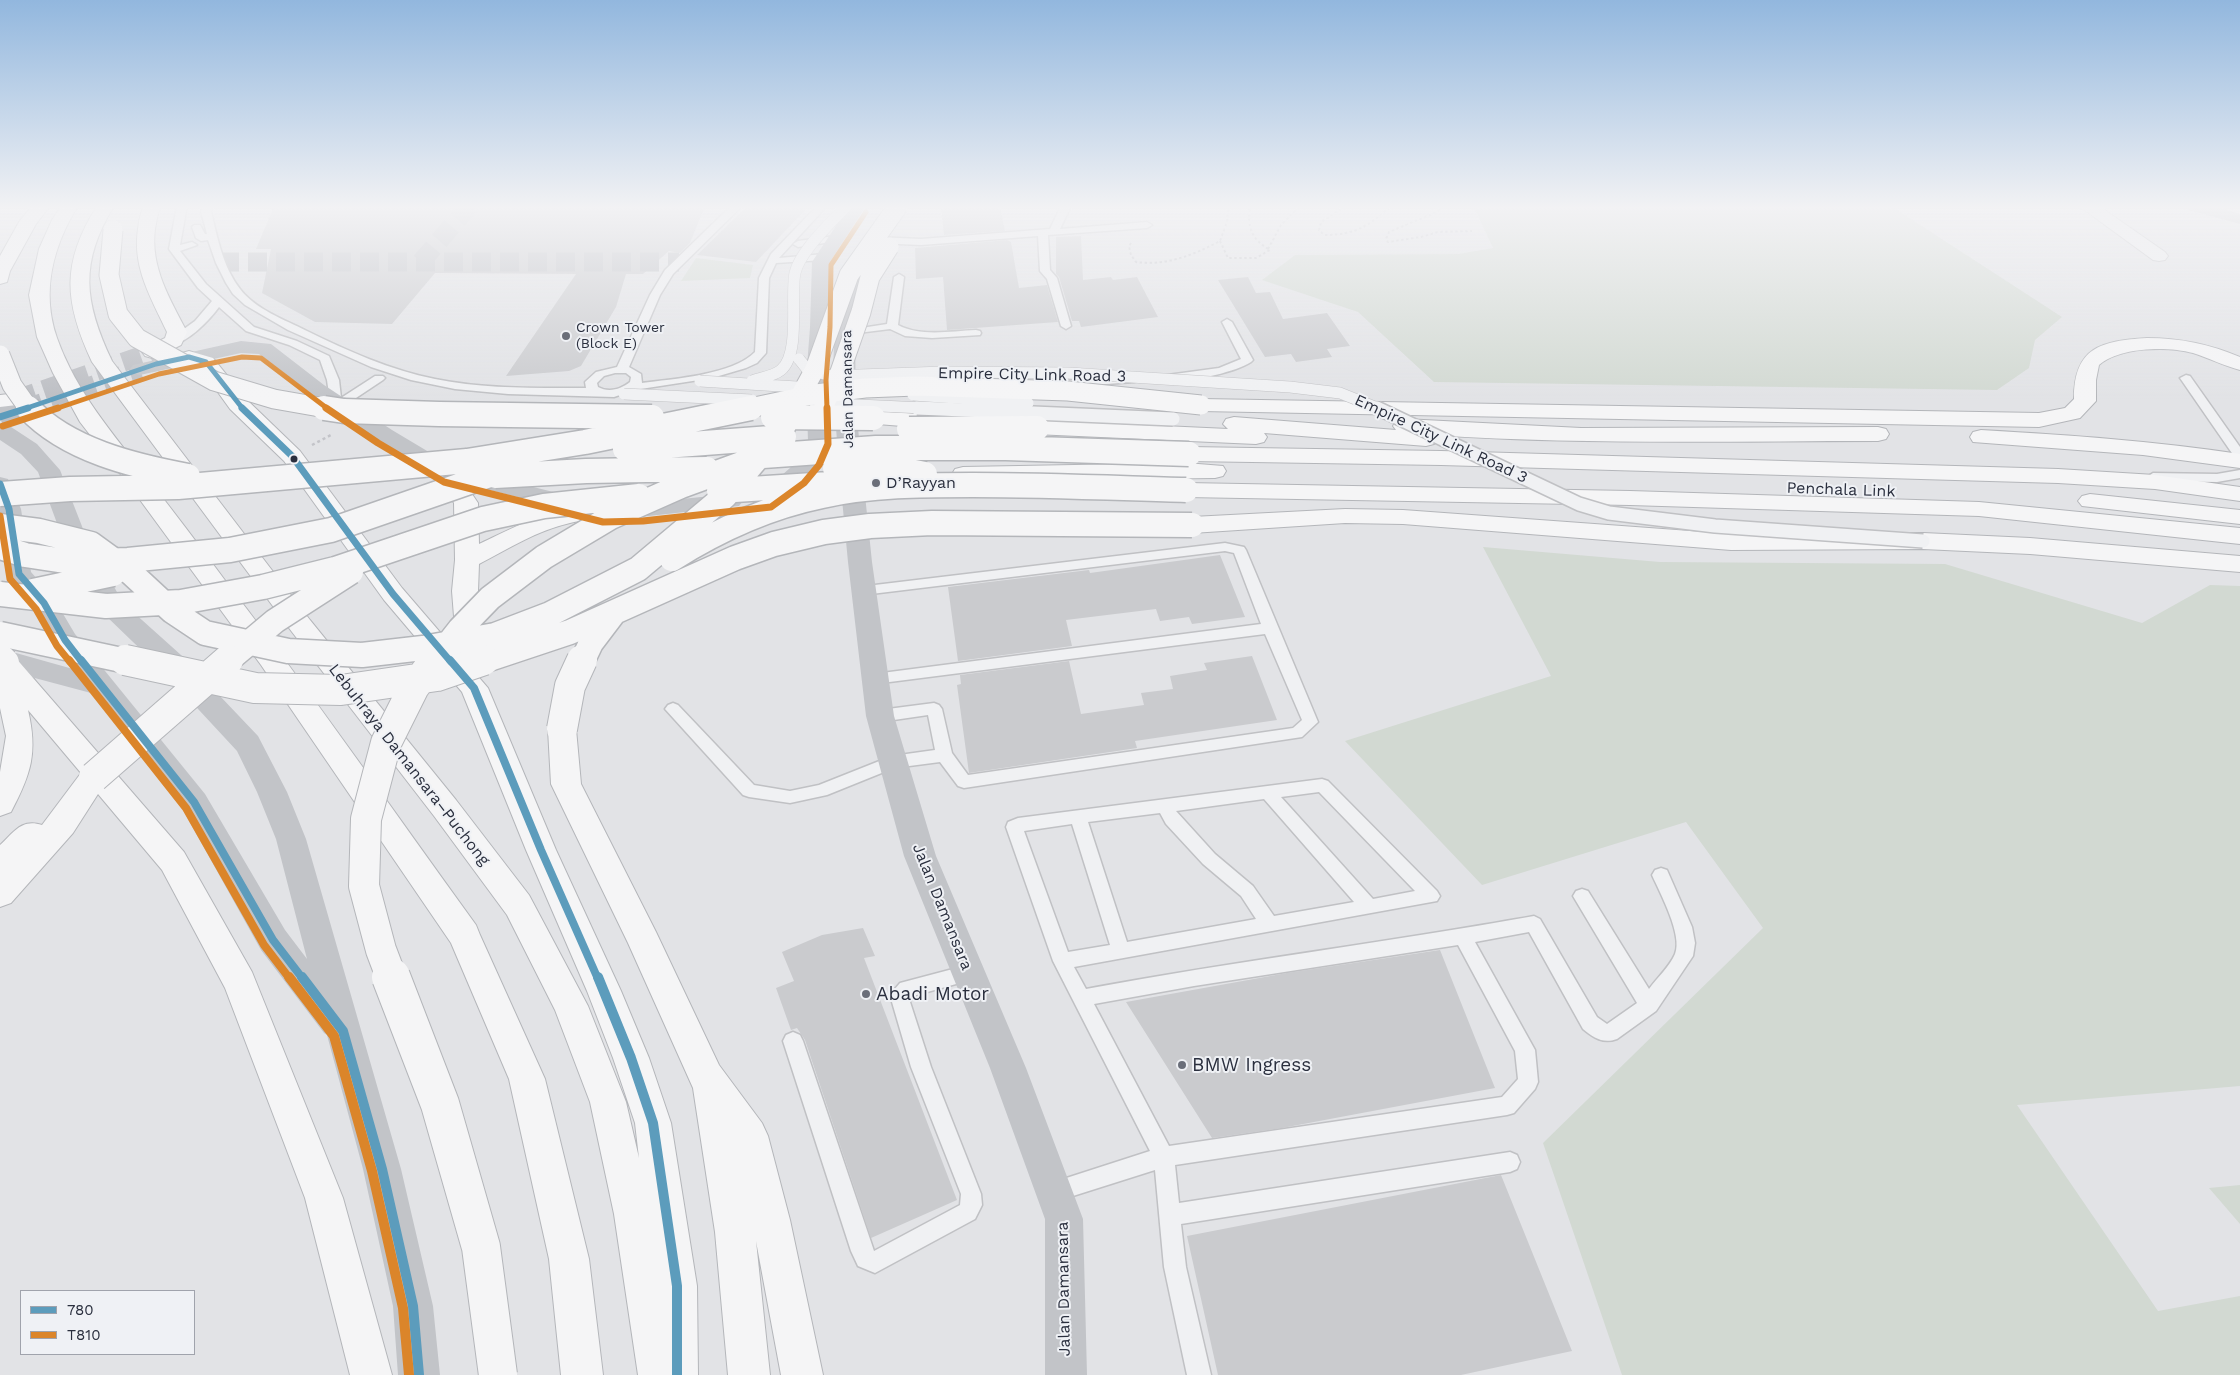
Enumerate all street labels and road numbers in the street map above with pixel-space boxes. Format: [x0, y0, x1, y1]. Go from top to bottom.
street label: Jalan Damansara [839, 330, 857, 448]
street label: Empire City Link Road 3 [938, 364, 1126, 386]
street label: Empire City Link Road 3 [1352, 390, 1530, 488]
street label: Penchala Link [1786, 479, 1896, 501]
street label: Lebuhraya Damansara–Puchong [324, 660, 494, 870]
street label: Jalan Damansara [908, 841, 976, 973]
street label: Jalan Damansara [1053, 1221, 1075, 1357]

